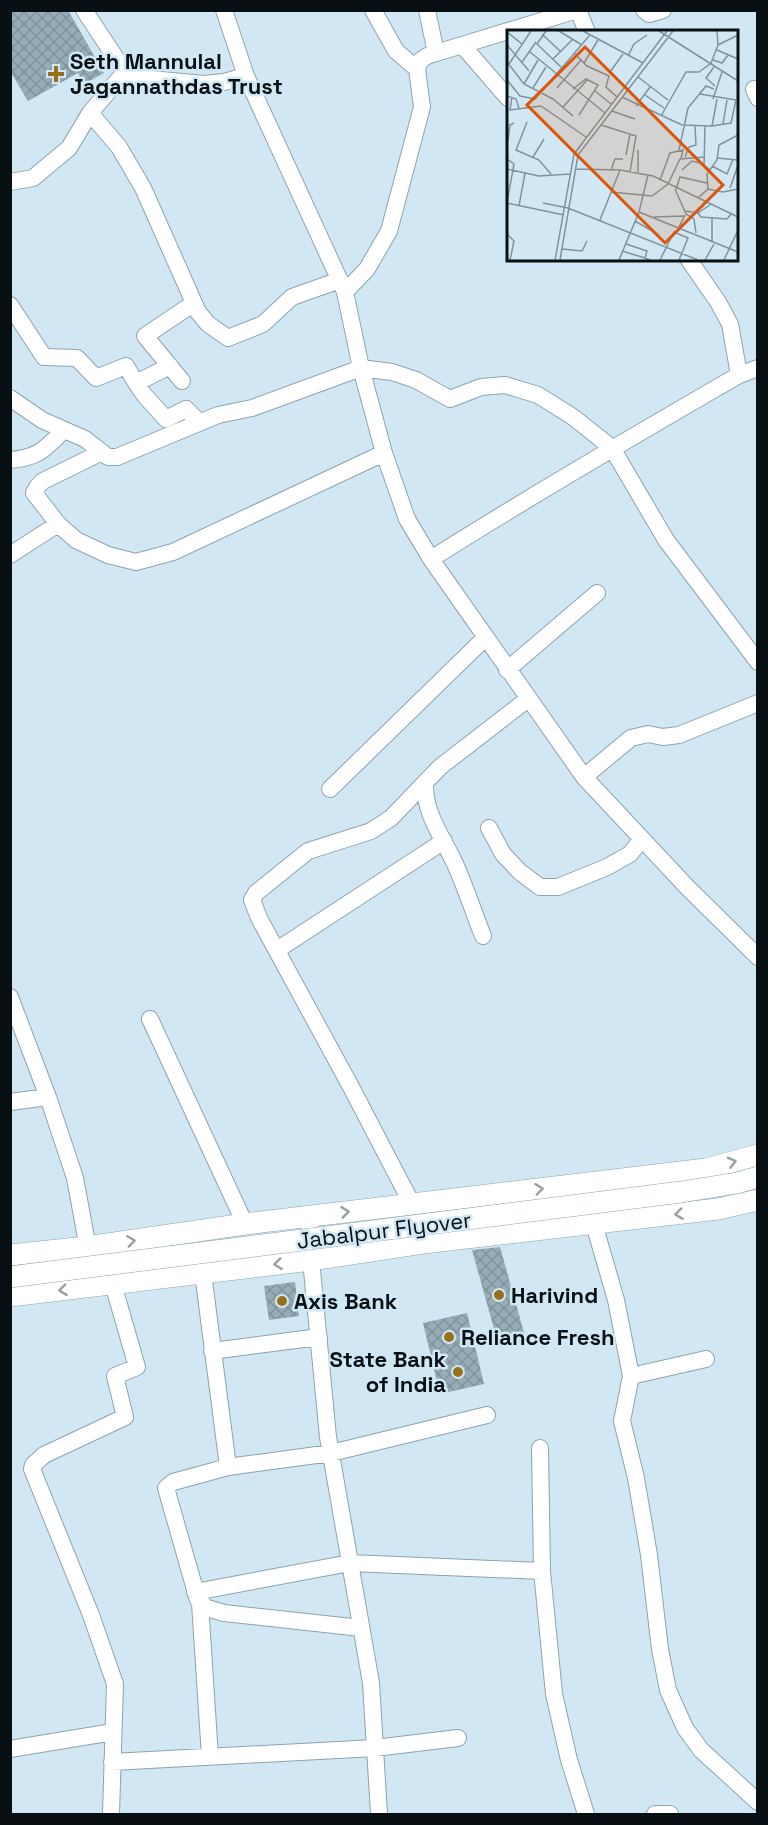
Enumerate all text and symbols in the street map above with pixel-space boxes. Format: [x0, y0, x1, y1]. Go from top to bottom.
inset map [507, 30, 738, 261]
place label: Seth Mannulal Jagannathdas Trust [70, 47, 283, 100]
marker: Seth Mannulal Jagannathdas Trust [47, 65, 65, 83]
one-way arrow [726, 1157, 737, 1169]
one-way arrow [534, 1183, 543, 1196]
street label: Jabalpur Flyover [295, 1205, 473, 1255]
one-way arrow [341, 1206, 350, 1219]
one-way arrow [675, 1207, 684, 1219]
one-way arrow [127, 1235, 136, 1247]
one-way arrow [273, 1257, 282, 1270]
place label: Harivind [511, 1281, 598, 1309]
one-way arrow [58, 1283, 68, 1295]
place label: Axis Bank [294, 1287, 398, 1315]
marker: Harivind [492, 1288, 506, 1302]
marker: Axis Bank [275, 1294, 289, 1308]
place label: Reliance Fresh [461, 1323, 615, 1351]
marker: Reliance Fresh [442, 1330, 456, 1344]
place label: State Bank of India [330, 1345, 447, 1398]
marker: State Bank of India [451, 1365, 465, 1379]

